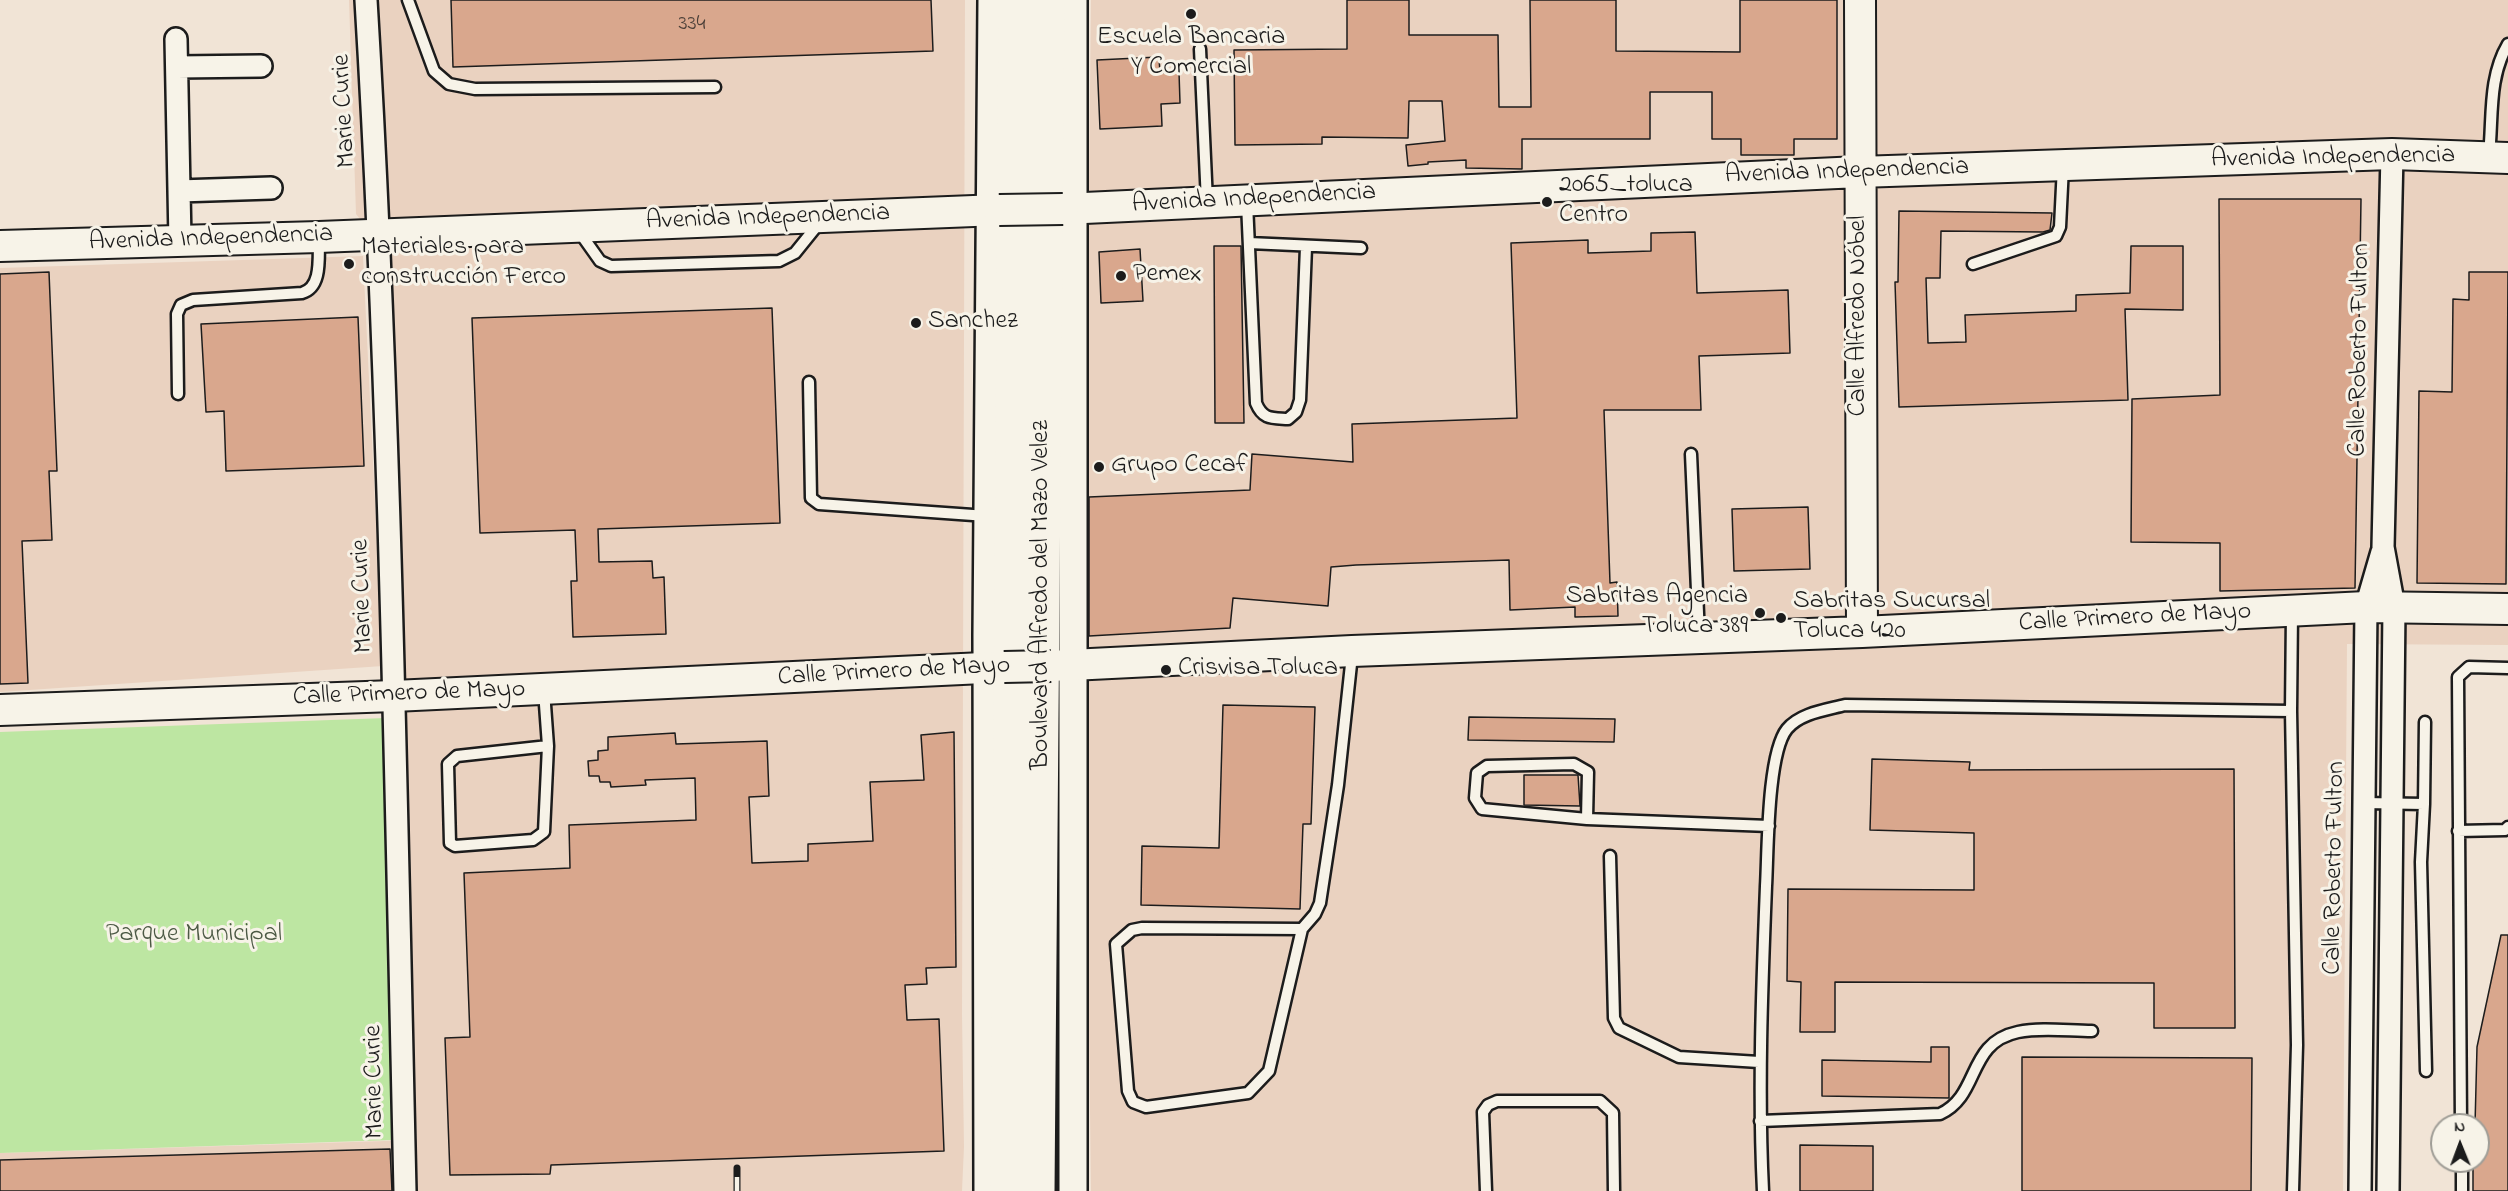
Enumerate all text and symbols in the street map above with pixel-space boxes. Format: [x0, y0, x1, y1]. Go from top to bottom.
marker: Escuela Bancaria Y Comercial [1184, 7, 1198, 21]
house number: 334 [678, 12, 706, 38]
place label: Escuela Bancaria Y Comercial [1097, 23, 1285, 84]
street label: Marie Curie [327, 53, 365, 169]
street label: Avenida Independencia [2211, 141, 2455, 177]
street label: Avenida Independencia [1724, 153, 1970, 193]
place label: 2065_toluca Centro [1559, 171, 1693, 232]
street label: Avenida Independencia [1131, 178, 1377, 222]
marker: 2065_toluca Centro [1540, 195, 1554, 209]
street label: Avenida Independencia [645, 199, 891, 239]
street label: Calle Alfredo Nóbel [1844, 215, 1876, 417]
street label: Avenida Independencia [88, 220, 334, 260]
place label: Materiales para construcción Ferco [361, 233, 566, 294]
street label: Calle Roberto Fulton [2344, 243, 2378, 457]
marker: Materiales para construcción Ferco [342, 257, 356, 271]
place label: Pemex [1133, 260, 1202, 292]
marker: Pemex [1114, 269, 1128, 283]
place label: Sanchez [928, 307, 1018, 339]
marker: Sanchez [909, 316, 923, 330]
street label: Boulevard Alfredo del Mazo Velez [1027, 420, 1059, 770]
place label: Grupo Cecaf [1111, 451, 1248, 483]
marker: Grupo Cecaf [1092, 460, 1106, 474]
street label: Marie Curie [346, 538, 382, 654]
place label: Sabritas Agencia Toluca 389 [1566, 582, 1748, 644]
place label: Sabritas Sucursal Toluca 420 [1793, 587, 1990, 648]
street label: Calle Primero de Mayo [2018, 597, 2252, 641]
marker: Sabritas Agencia Toluca 389 [1753, 606, 1767, 620]
marker: Sabritas Sucursal Toluca 420 [1774, 611, 1788, 625]
street label: Calle Primero de Mayo [777, 651, 1011, 695]
place label: Crisvisa Toluca [1178, 654, 1338, 686]
marker: Crisvisa Toluca [1159, 663, 1173, 677]
street label: Calle Primero de Mayo [292, 675, 526, 715]
street label: Calle Roberto Fulton [2319, 761, 2353, 975]
park label: Parque Municipal [106, 920, 282, 952]
street label: Marie Curie [359, 1025, 393, 1139]
north arrow [2430, 1113, 2490, 1173]
text: N [2454, 1115, 2465, 1139]

